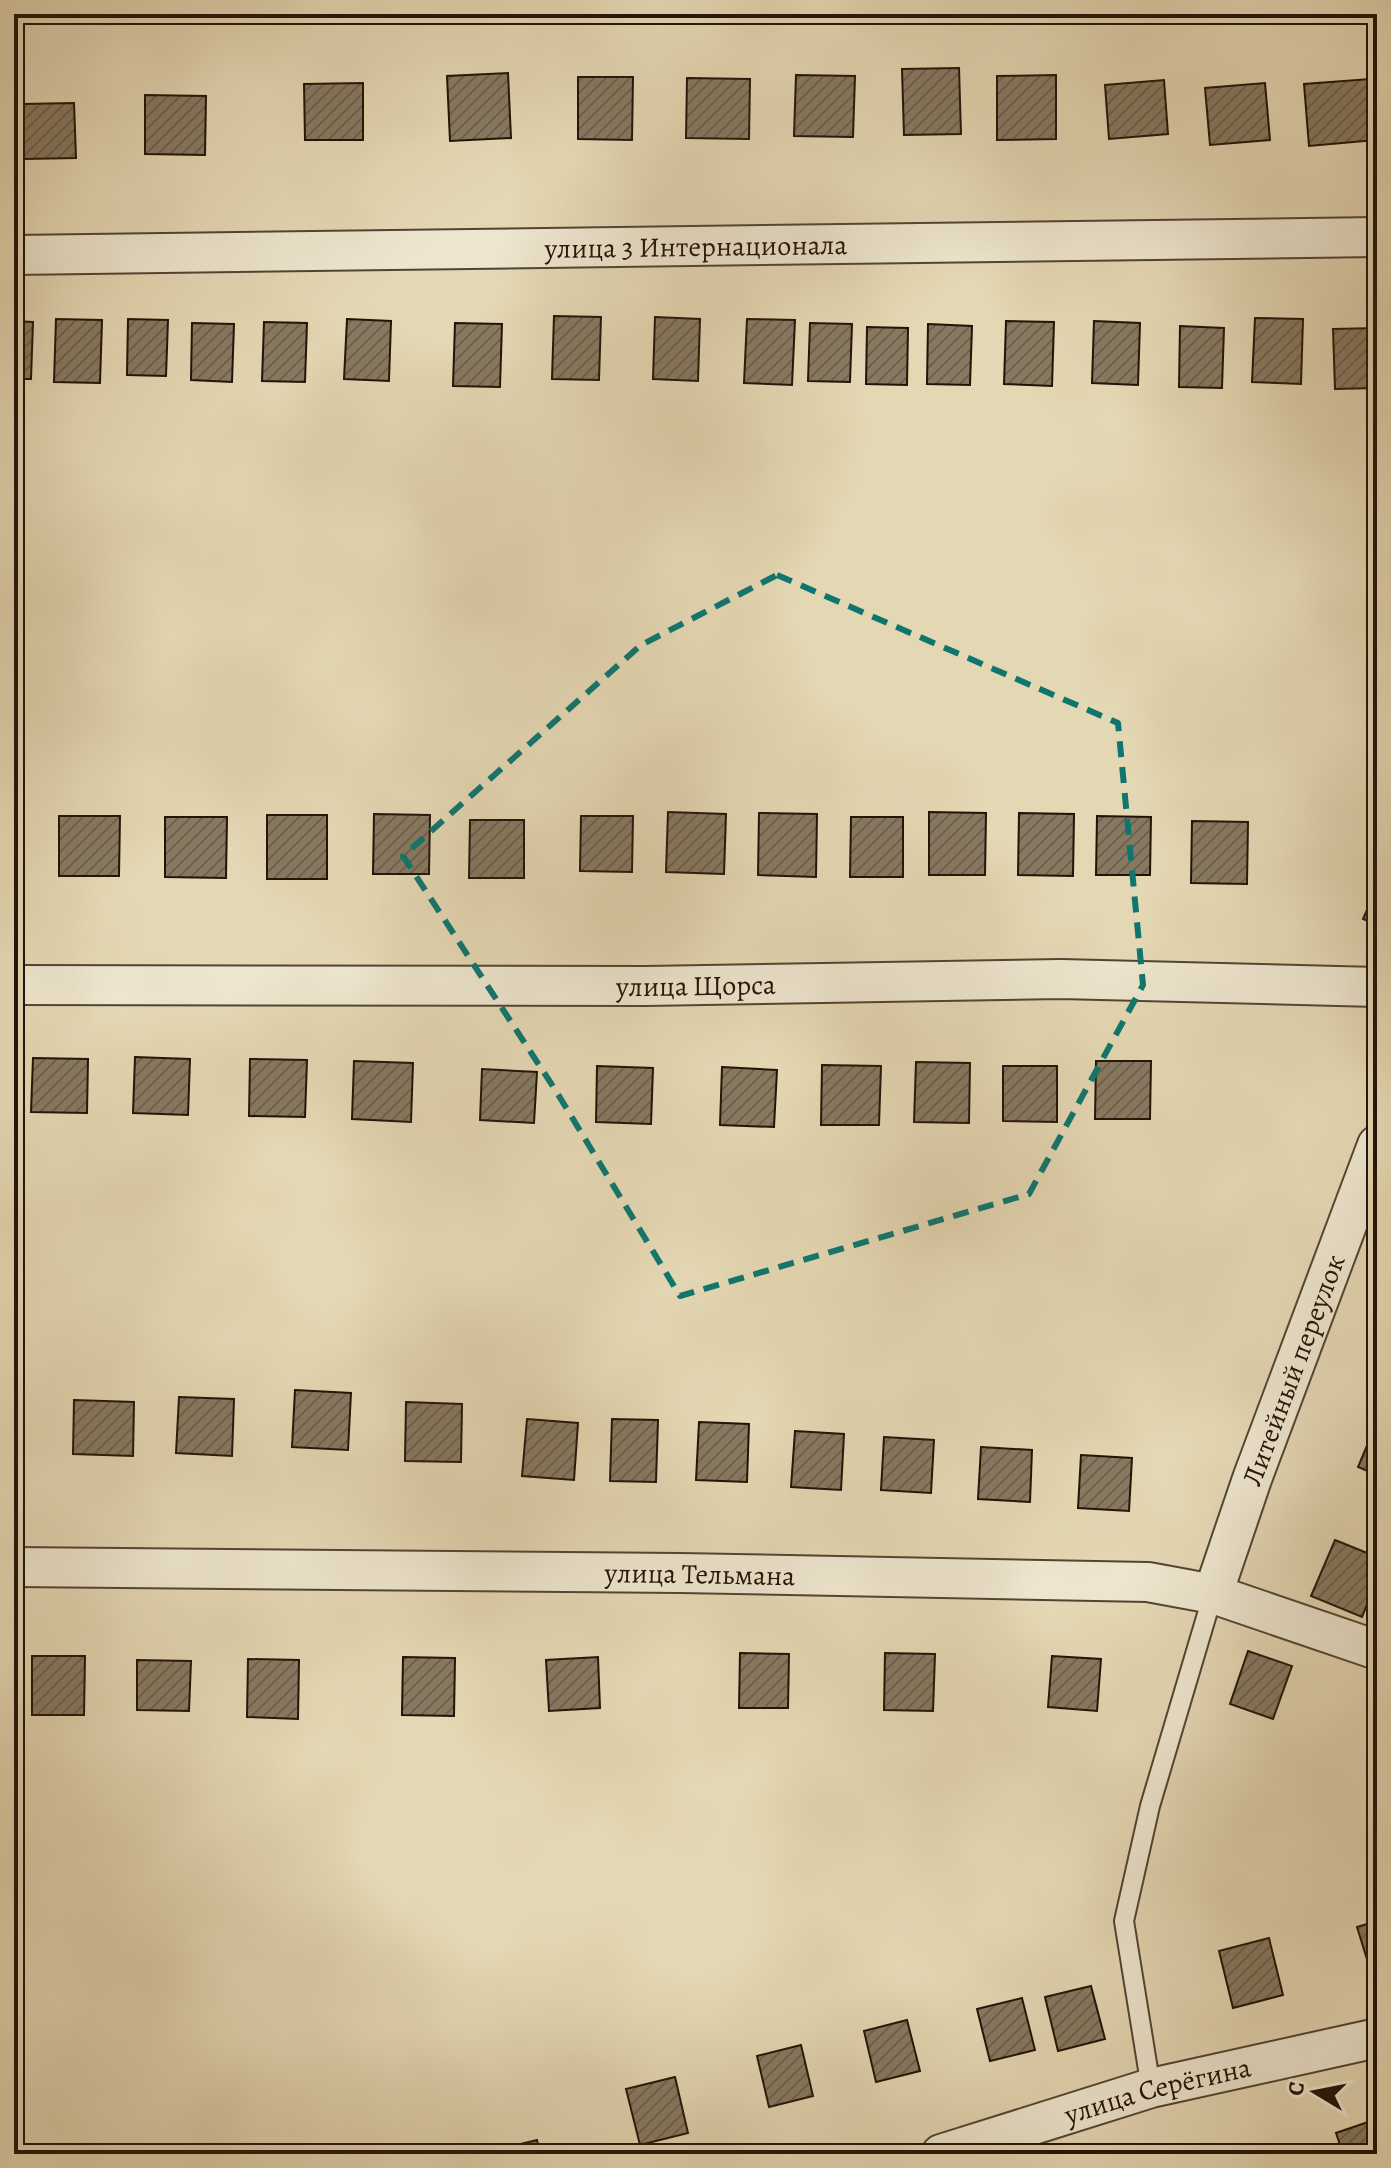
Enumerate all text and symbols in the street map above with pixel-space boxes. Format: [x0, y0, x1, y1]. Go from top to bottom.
street label: улица 3 Интернационала [543, 226, 848, 268]
street label: улица Щорса [615, 966, 776, 1006]
street label: Литейный переулок [1233, 1249, 1354, 1491]
street label: улица Тельмана [604, 1554, 796, 1595]
street label: улица Серёгина [1059, 2048, 1255, 2134]
north arrow [1275, 2052, 1355, 2132]
text: С [1280, 2079, 1312, 2098]

